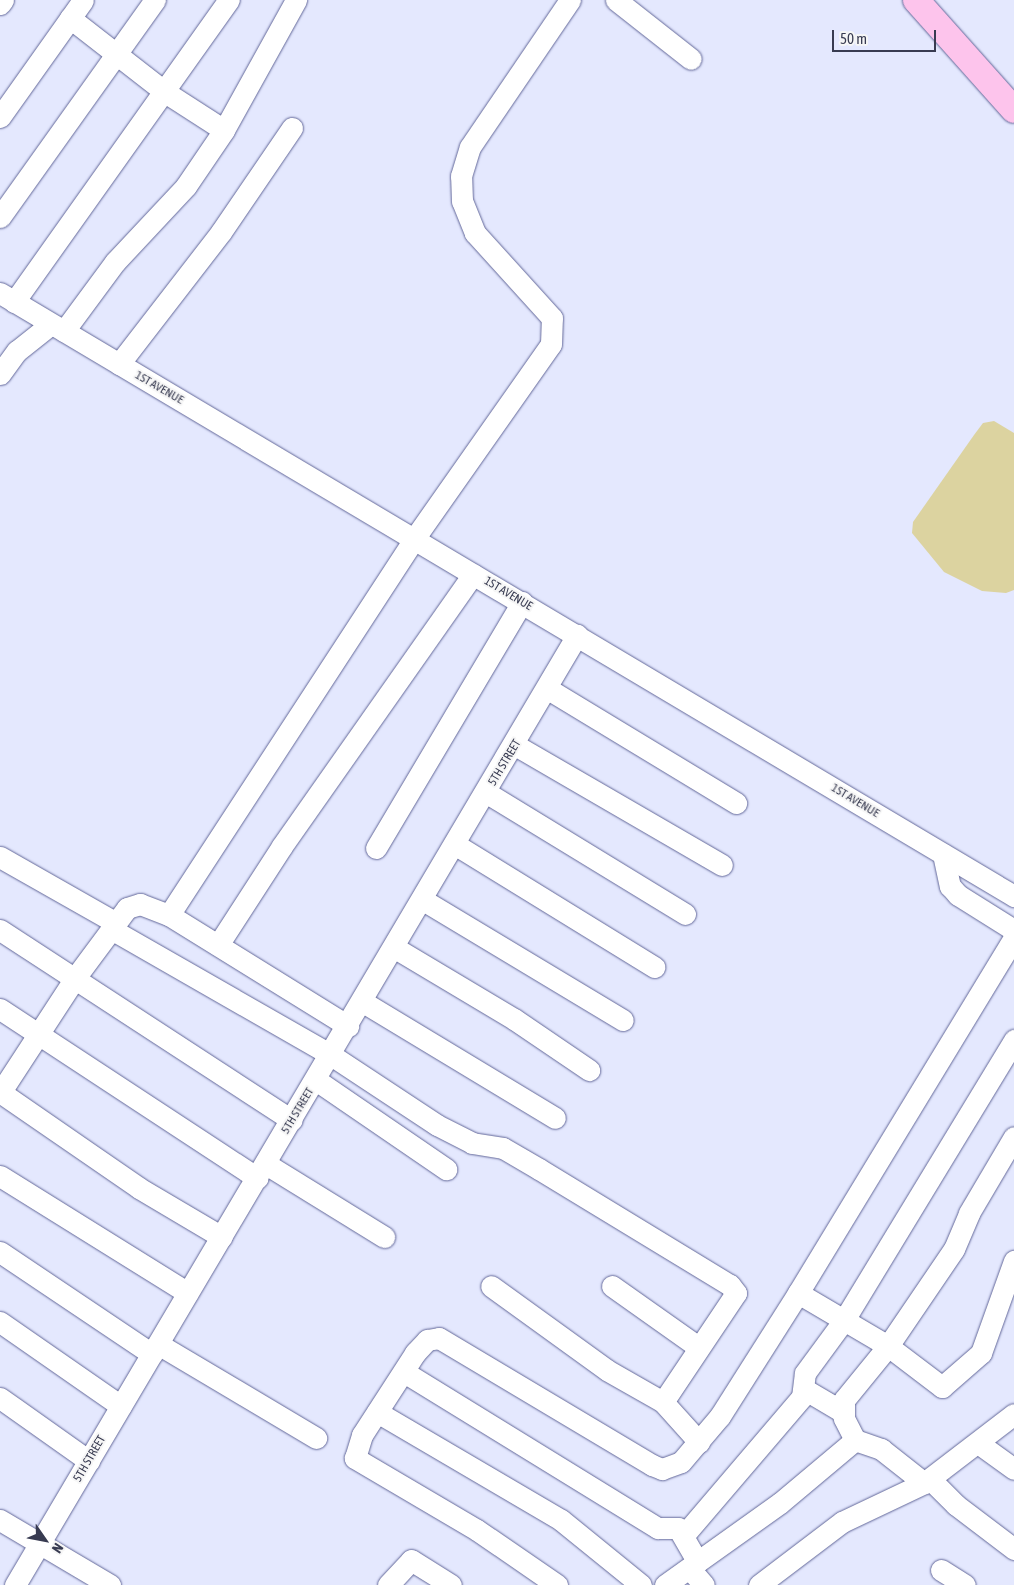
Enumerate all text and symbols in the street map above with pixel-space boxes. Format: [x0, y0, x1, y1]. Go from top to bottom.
scale bar [834, 20, 938, 52]
text: 50 m [840, 30, 867, 47]
street label: 1ST AVENUE [132, 368, 186, 408]
street label: 1ST AVENUE [481, 574, 535, 614]
street label: 5TH STREET [486, 737, 524, 789]
street label: 1ST AVENUE [828, 781, 882, 821]
street label: 5TH STREET [279, 1085, 317, 1137]
street label: 5TH STREET [71, 1433, 109, 1485]
north arrow [20, 1515, 70, 1565]
text: N [49, 1540, 67, 1556]

